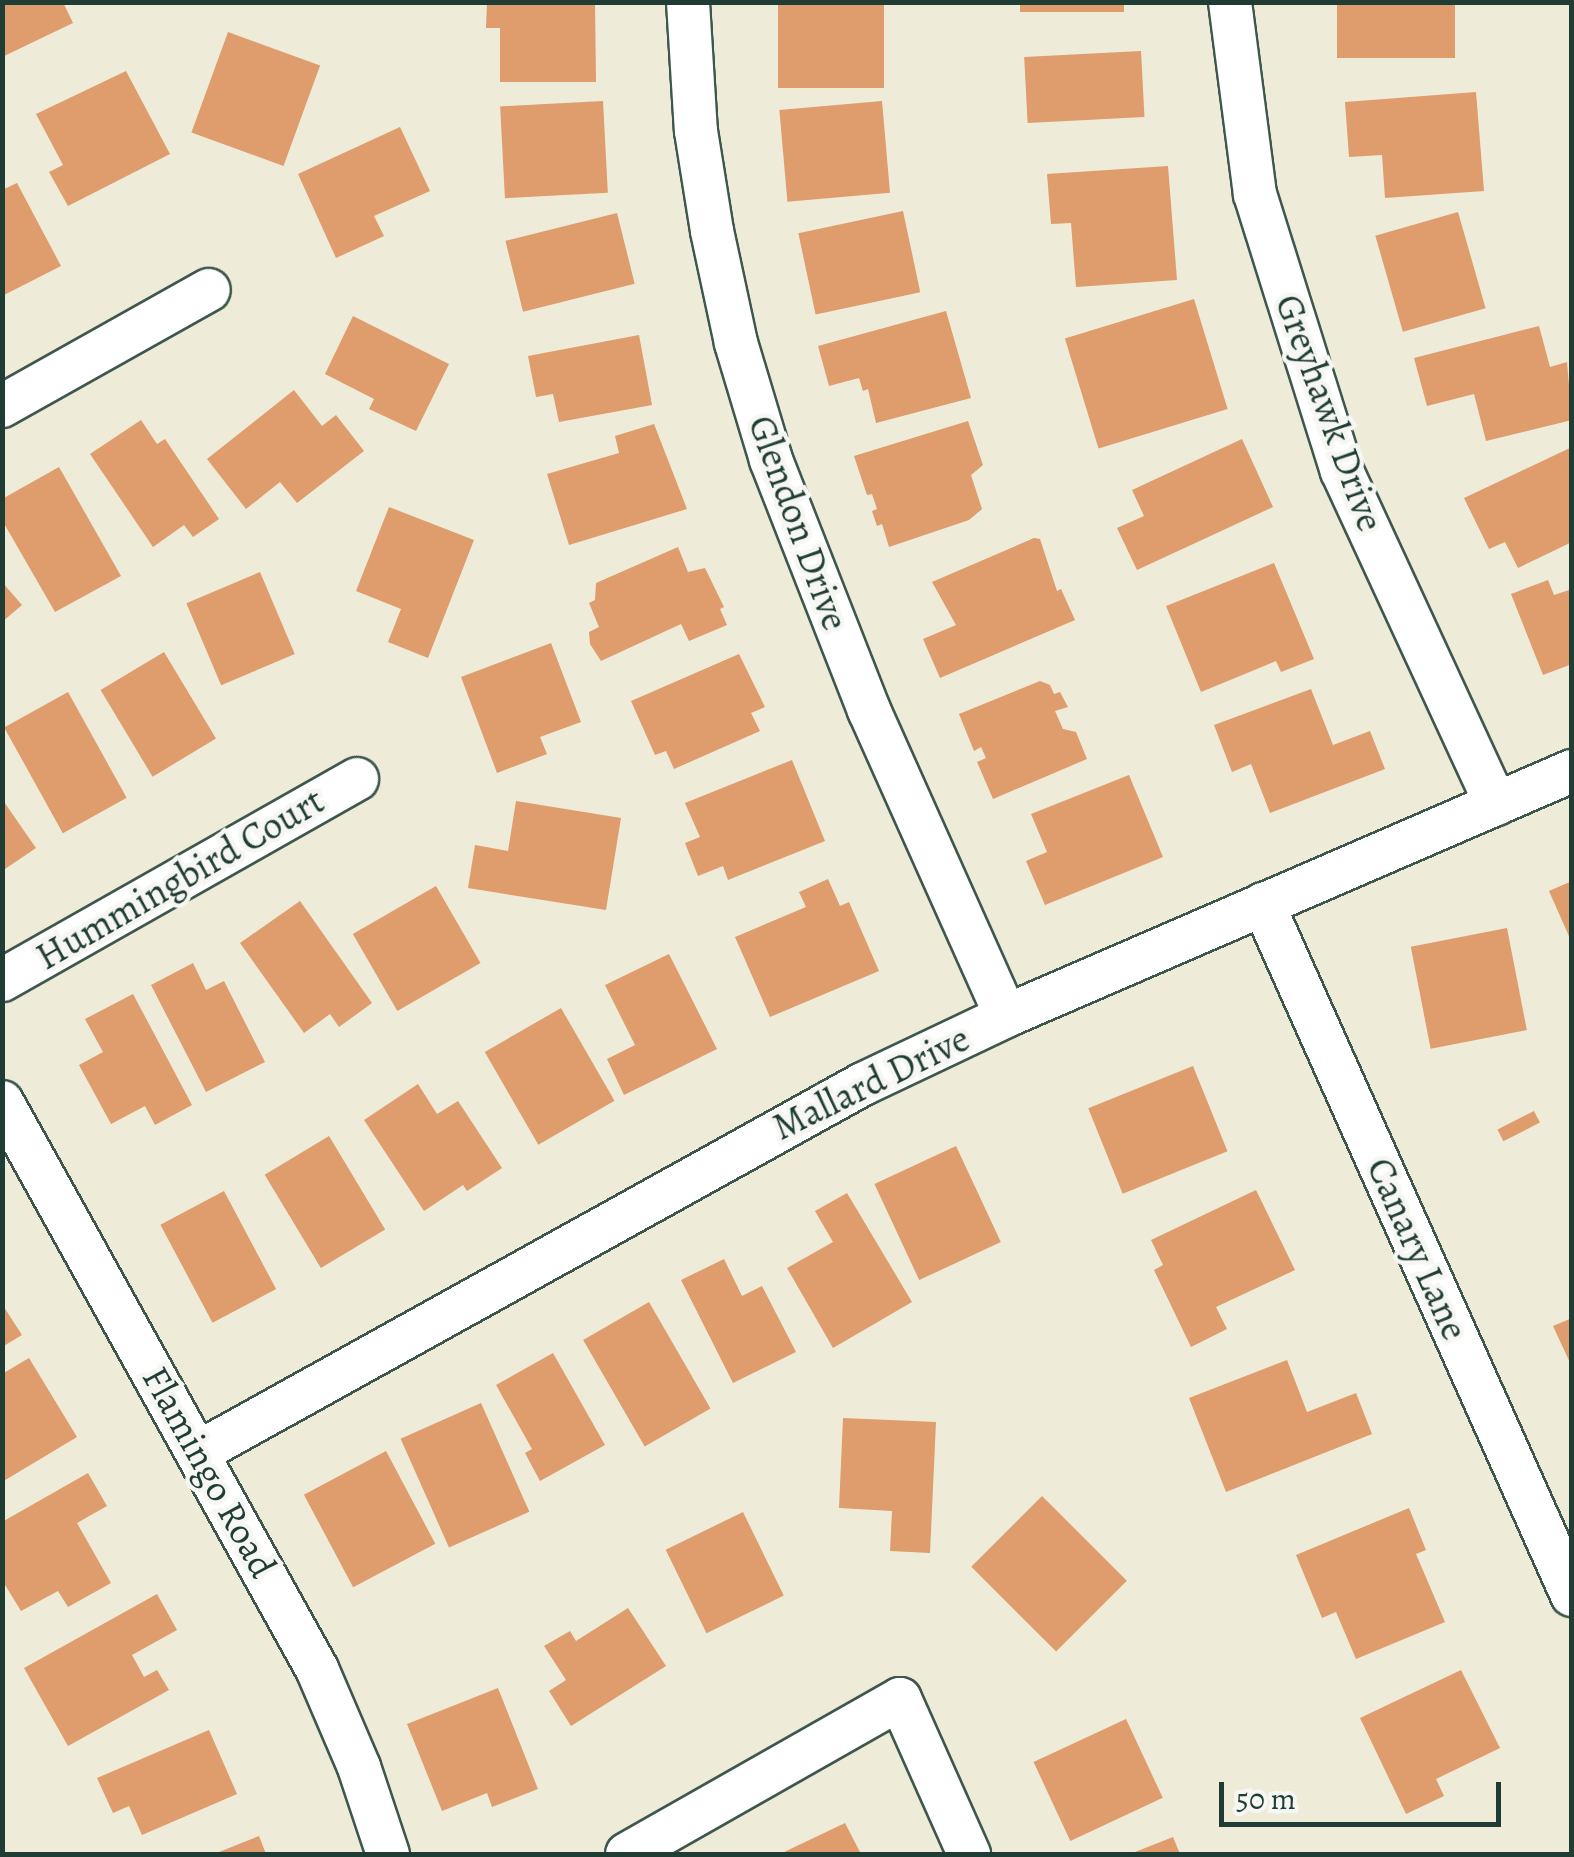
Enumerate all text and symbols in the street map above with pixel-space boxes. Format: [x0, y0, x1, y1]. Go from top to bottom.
street label: Greyhawk Drive [1265, 288, 1393, 538]
street label: Glendon Drive [738, 409, 858, 637]
street label: Hummingbird Court [28, 778, 332, 980]
street label: Mallard Drive [765, 1016, 977, 1150]
street label: Canary Lane [1357, 1151, 1477, 1347]
street label: Flamingo Road [132, 1359, 286, 1585]
scale bar [1224, 1762, 1506, 1824]
text: 50 m [1236, 1779, 1296, 1819]

